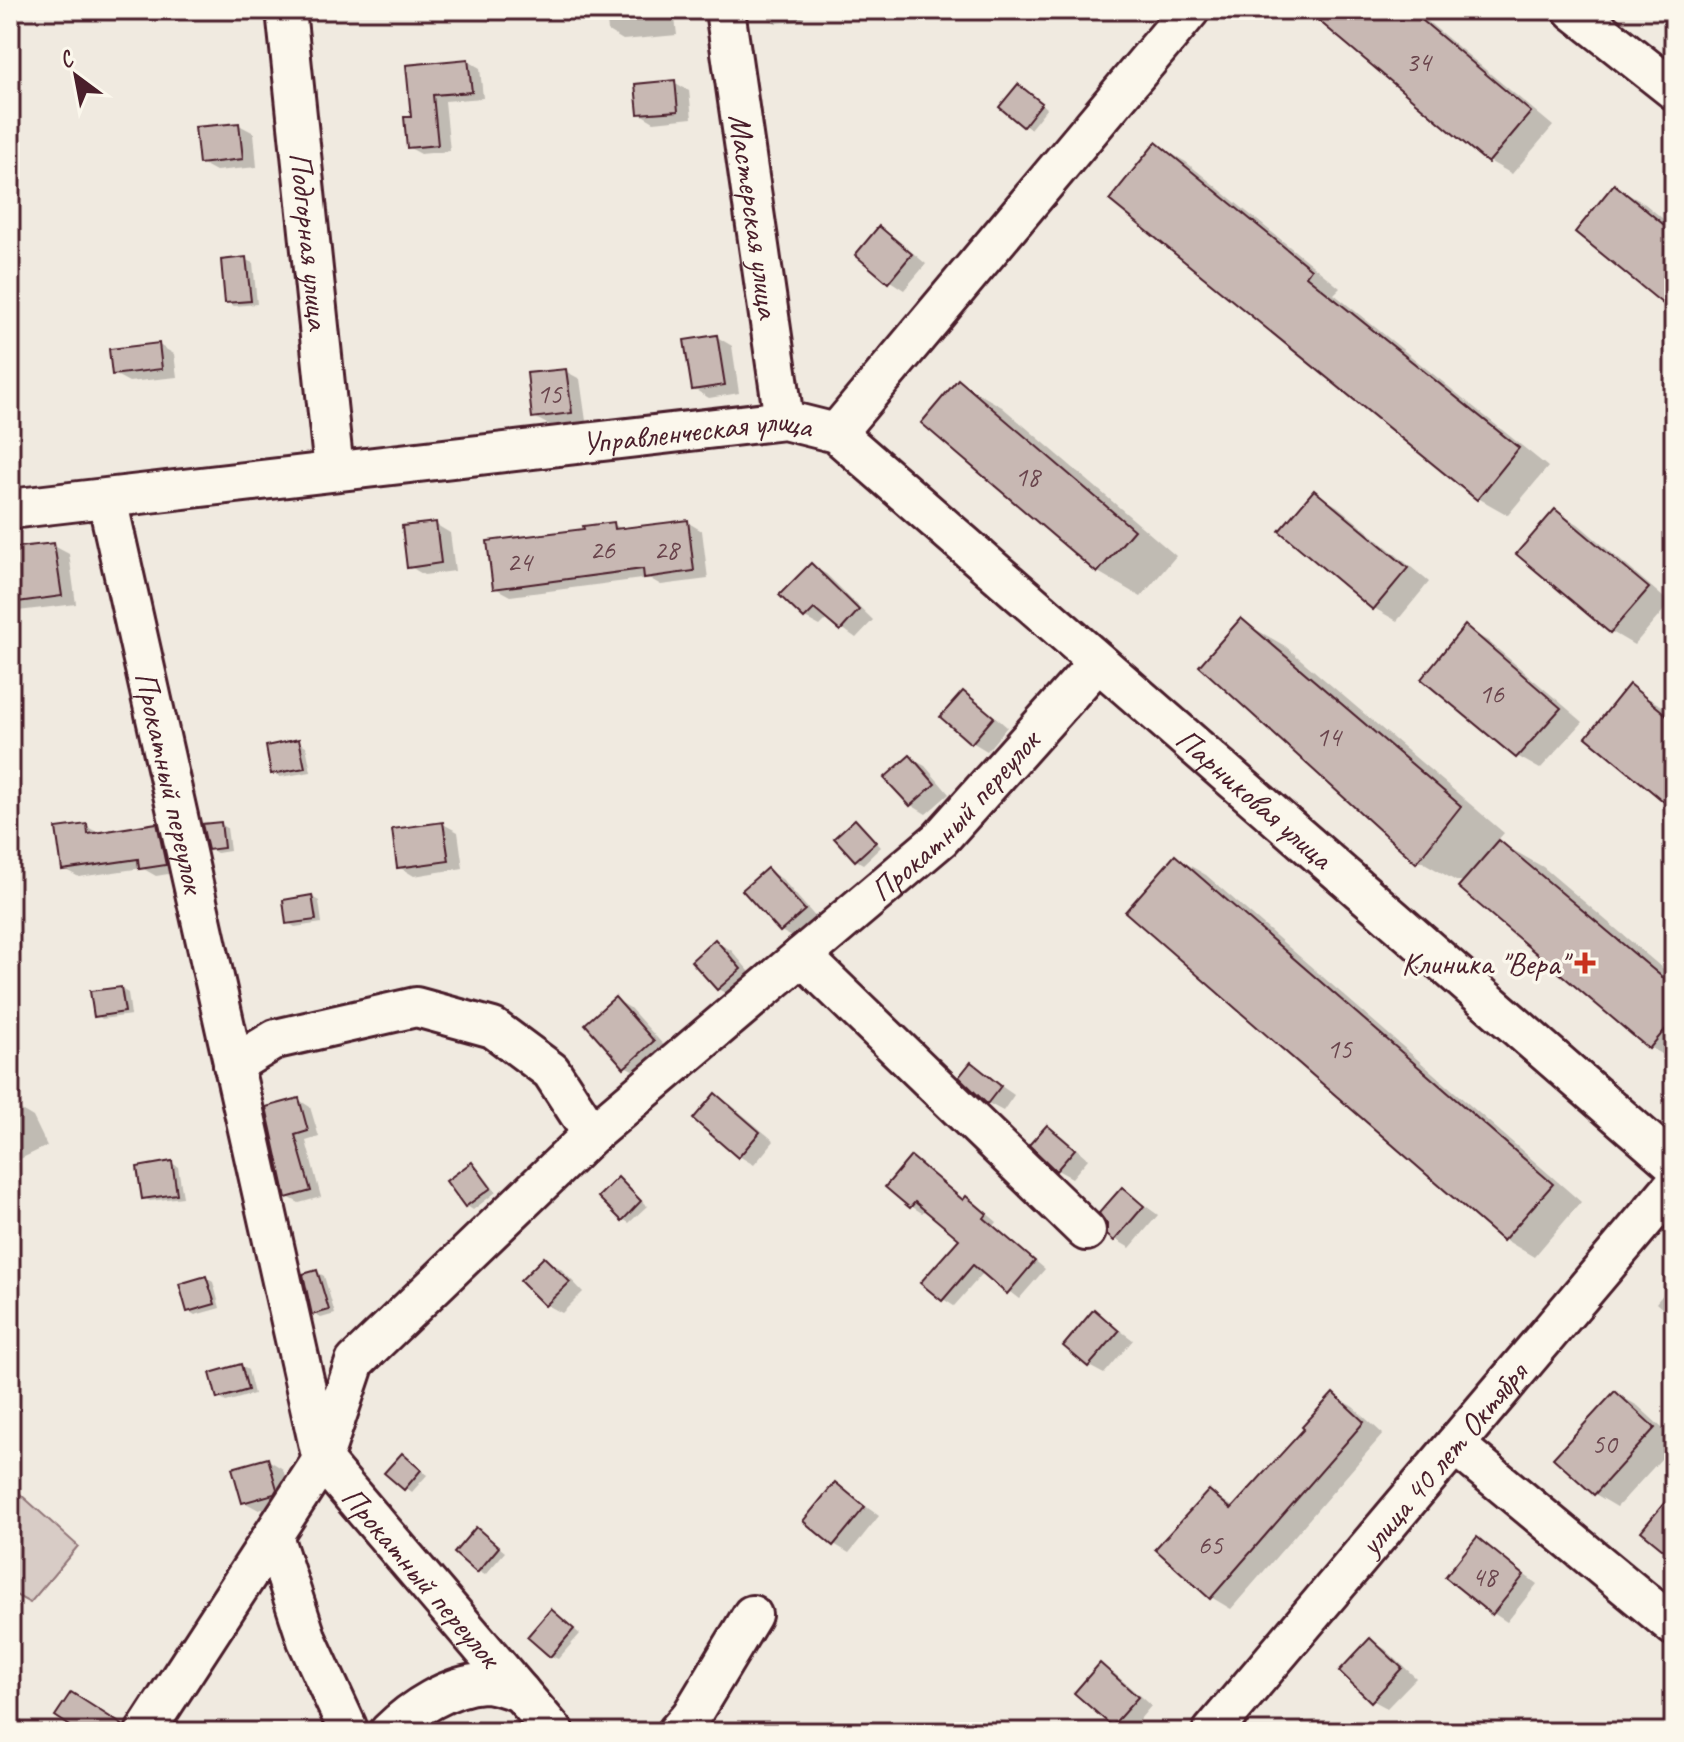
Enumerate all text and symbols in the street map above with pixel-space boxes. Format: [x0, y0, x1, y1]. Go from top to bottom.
north arrow [36, 36, 116, 116]
text: С [54, 43, 81, 75]
house number: 34 [1405, 44, 1433, 79]
street label: Мастерская улица [719, 111, 789, 323]
street label: Подгорная улица [280, 150, 339, 333]
house number: 15 [536, 376, 563, 411]
street label: Управленческая улица [580, 400, 819, 464]
house number: 18 [1014, 459, 1042, 494]
house number: 26 [589, 532, 616, 567]
house number: 28 [653, 532, 681, 567]
house number: 24 [506, 544, 534, 579]
street label: Прокатный переулок [125, 668, 215, 900]
house number: 16 [1478, 676, 1505, 711]
street label: Прокатный переулок [862, 719, 1051, 910]
street label: Парниковая улица [1167, 719, 1343, 879]
house number: 14 [1315, 719, 1343, 754]
place label: Клиника "Вера" [1401, 943, 1573, 984]
marker: Клиника "Вера" [1574, 952, 1596, 974]
house number: 15 [1326, 1031, 1353, 1066]
street label: улица 40 лет Октября [1349, 1352, 1538, 1565]
house number: 50 [1591, 1426, 1619, 1461]
street label: Прокатный переулок [332, 1478, 512, 1678]
house number: 65 [1197, 1527, 1224, 1562]
house number: 48 [1471, 1559, 1499, 1594]

